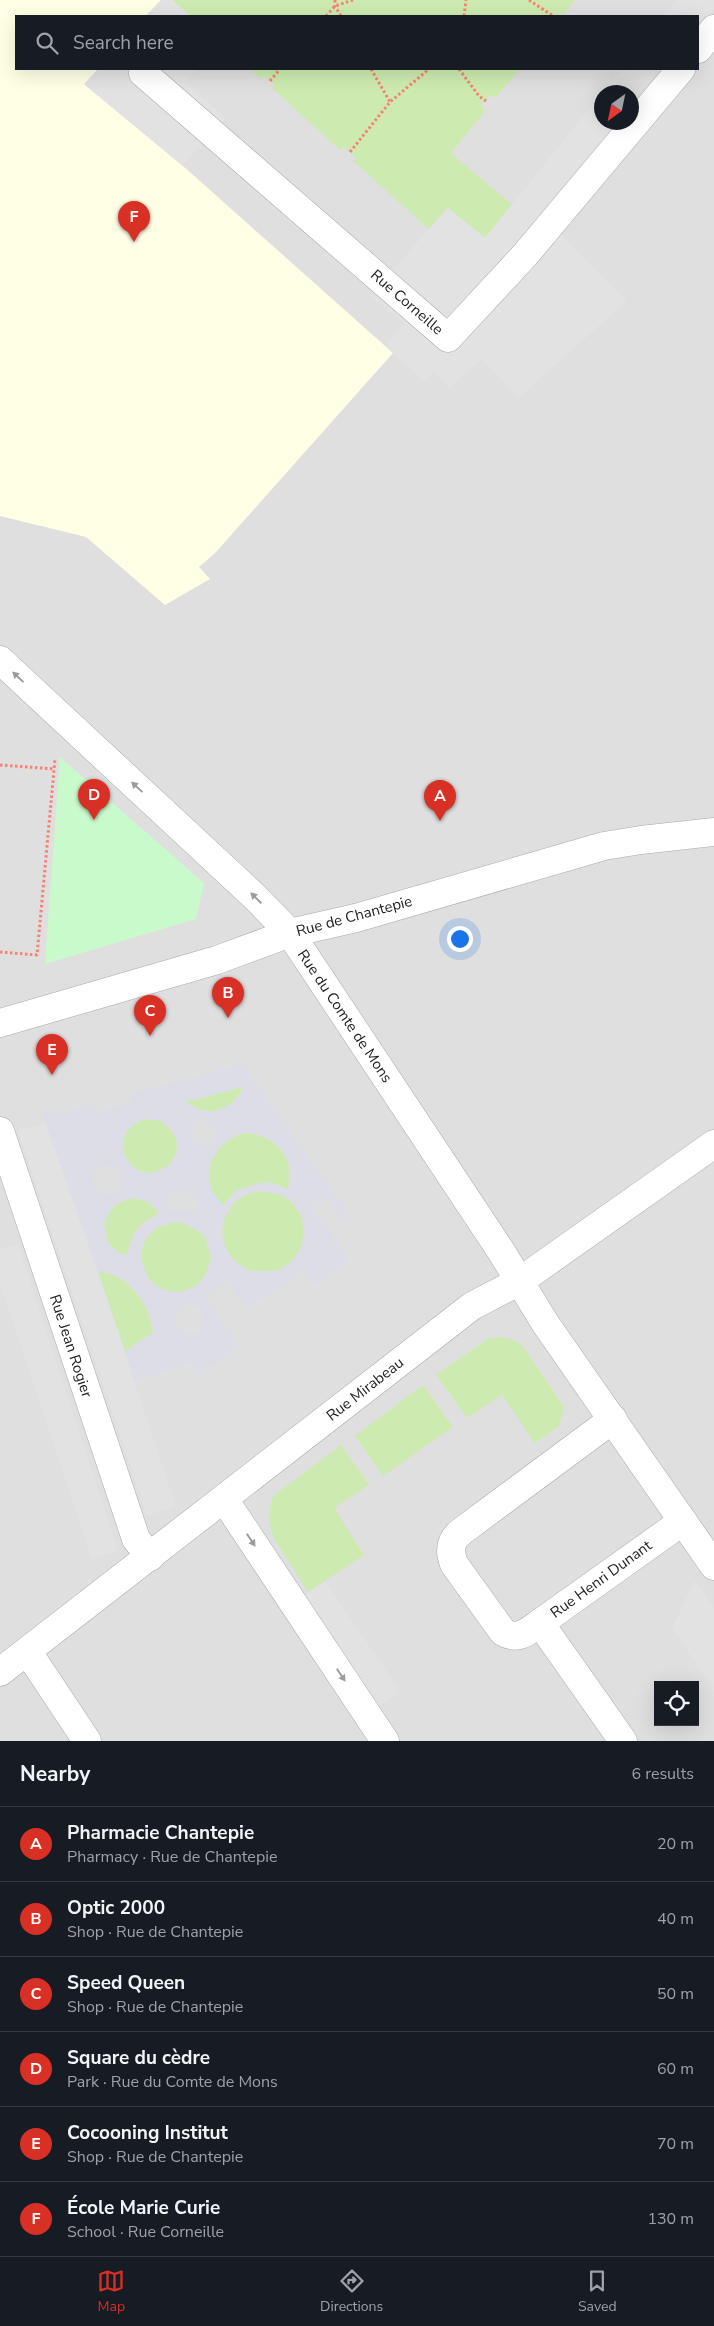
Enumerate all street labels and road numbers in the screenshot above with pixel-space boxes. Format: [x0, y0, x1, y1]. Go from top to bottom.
street label: Rue Corneille [366, 265, 448, 339]
street label: Rue de Chantepie [294, 891, 414, 941]
street label: Rue du Comte de Mons [293, 946, 397, 1086]
street label: Rue Jean Rogier [45, 1292, 97, 1401]
street label: Rue Mirabeau [322, 1353, 408, 1425]
street label: Rue Henri Dunant [546, 1535, 656, 1623]

